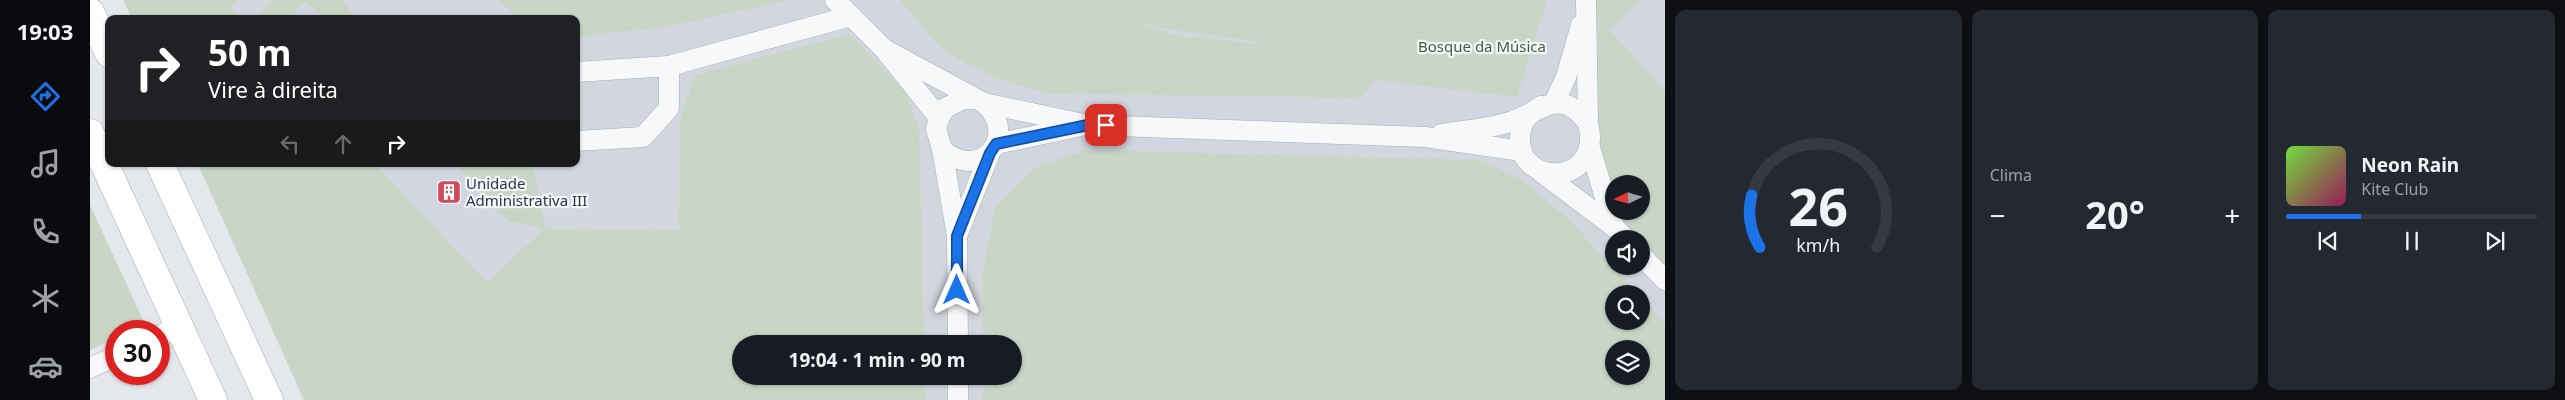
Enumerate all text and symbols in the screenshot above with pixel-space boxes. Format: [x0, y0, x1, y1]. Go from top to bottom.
text: 19:03 [17, 16, 73, 46]
text: 50 m [208, 29, 291, 76]
icon: right [125, 35, 190, 100]
park label: Bosque da Música [1418, 36, 1546, 56]
text: Vire à direita [208, 74, 338, 104]
icon: directions [28, 79, 63, 114]
pin [1085, 104, 1127, 146]
icon: arrive [1092, 111, 1120, 139]
icon: left [276, 130, 304, 158]
icon: ahead [329, 130, 357, 158]
icon: right [382, 130, 410, 158]
icon: music [28, 146, 63, 181]
text: Neon Rain [2361, 152, 2459, 178]
text: Clima [1990, 164, 2032, 186]
text: 26 [1789, 170, 1848, 241]
place label: Unidade Administrativa III [466, 173, 587, 210]
north arrow [1605, 175, 1650, 220]
map controls [1605, 175, 1650, 385]
text: Kite Club [2361, 178, 2428, 200]
building icon: Unidade Administrativa III [436, 179, 462, 205]
text: 20° [2085, 188, 2145, 240]
text: − [1990, 196, 2006, 234]
text: + [2224, 196, 2240, 234]
icon: phone [28, 214, 63, 249]
icon: previous [2314, 227, 2342, 255]
icon: pause [2398, 227, 2426, 255]
icon: next [2481, 227, 2509, 255]
button: sound [1605, 230, 1650, 275]
text: km/h [1796, 233, 1840, 257]
position arrow [930, 263, 982, 315]
icon: climate [28, 281, 63, 316]
button: search [1605, 285, 1650, 330]
speed limit sign: 30 [105, 320, 170, 385]
button: layers [1605, 340, 1650, 385]
text: 19:04 · 1 min · 90 m [789, 347, 965, 373]
icon: car [28, 349, 63, 384]

